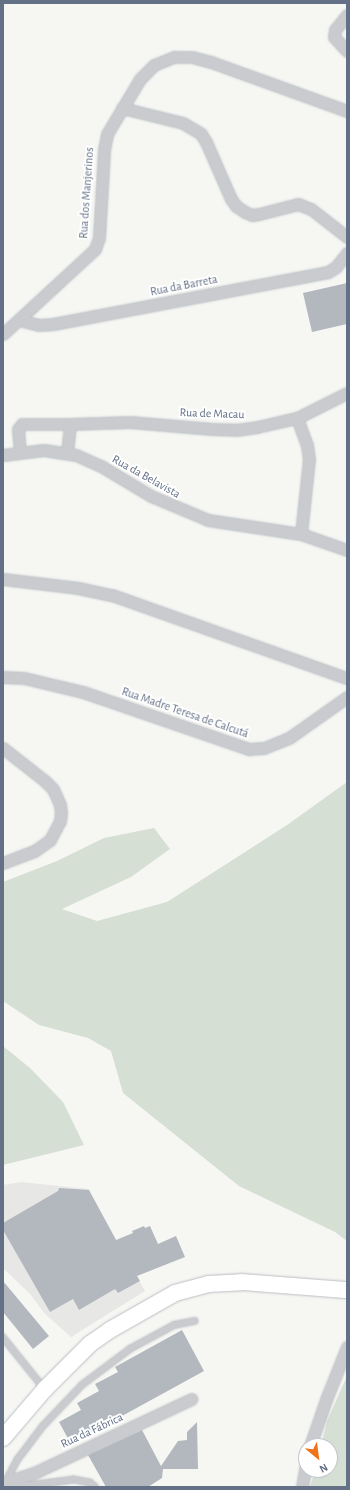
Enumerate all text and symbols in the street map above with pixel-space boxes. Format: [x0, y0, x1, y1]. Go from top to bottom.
street label: Rua dos Manjerinos [77, 147, 97, 239]
street label: Rua da Barreta [149, 272, 219, 300]
street label: Rua de Macau [179, 406, 245, 422]
street label: Rua da Belavista [109, 452, 183, 502]
street label: Rua Madre Teresa de Calcutá [120, 685, 250, 741]
street label: Rua da Fábrica [59, 1410, 125, 1452]
north arrow [298, 1438, 338, 1478]
text: N [318, 1461, 330, 1475]

